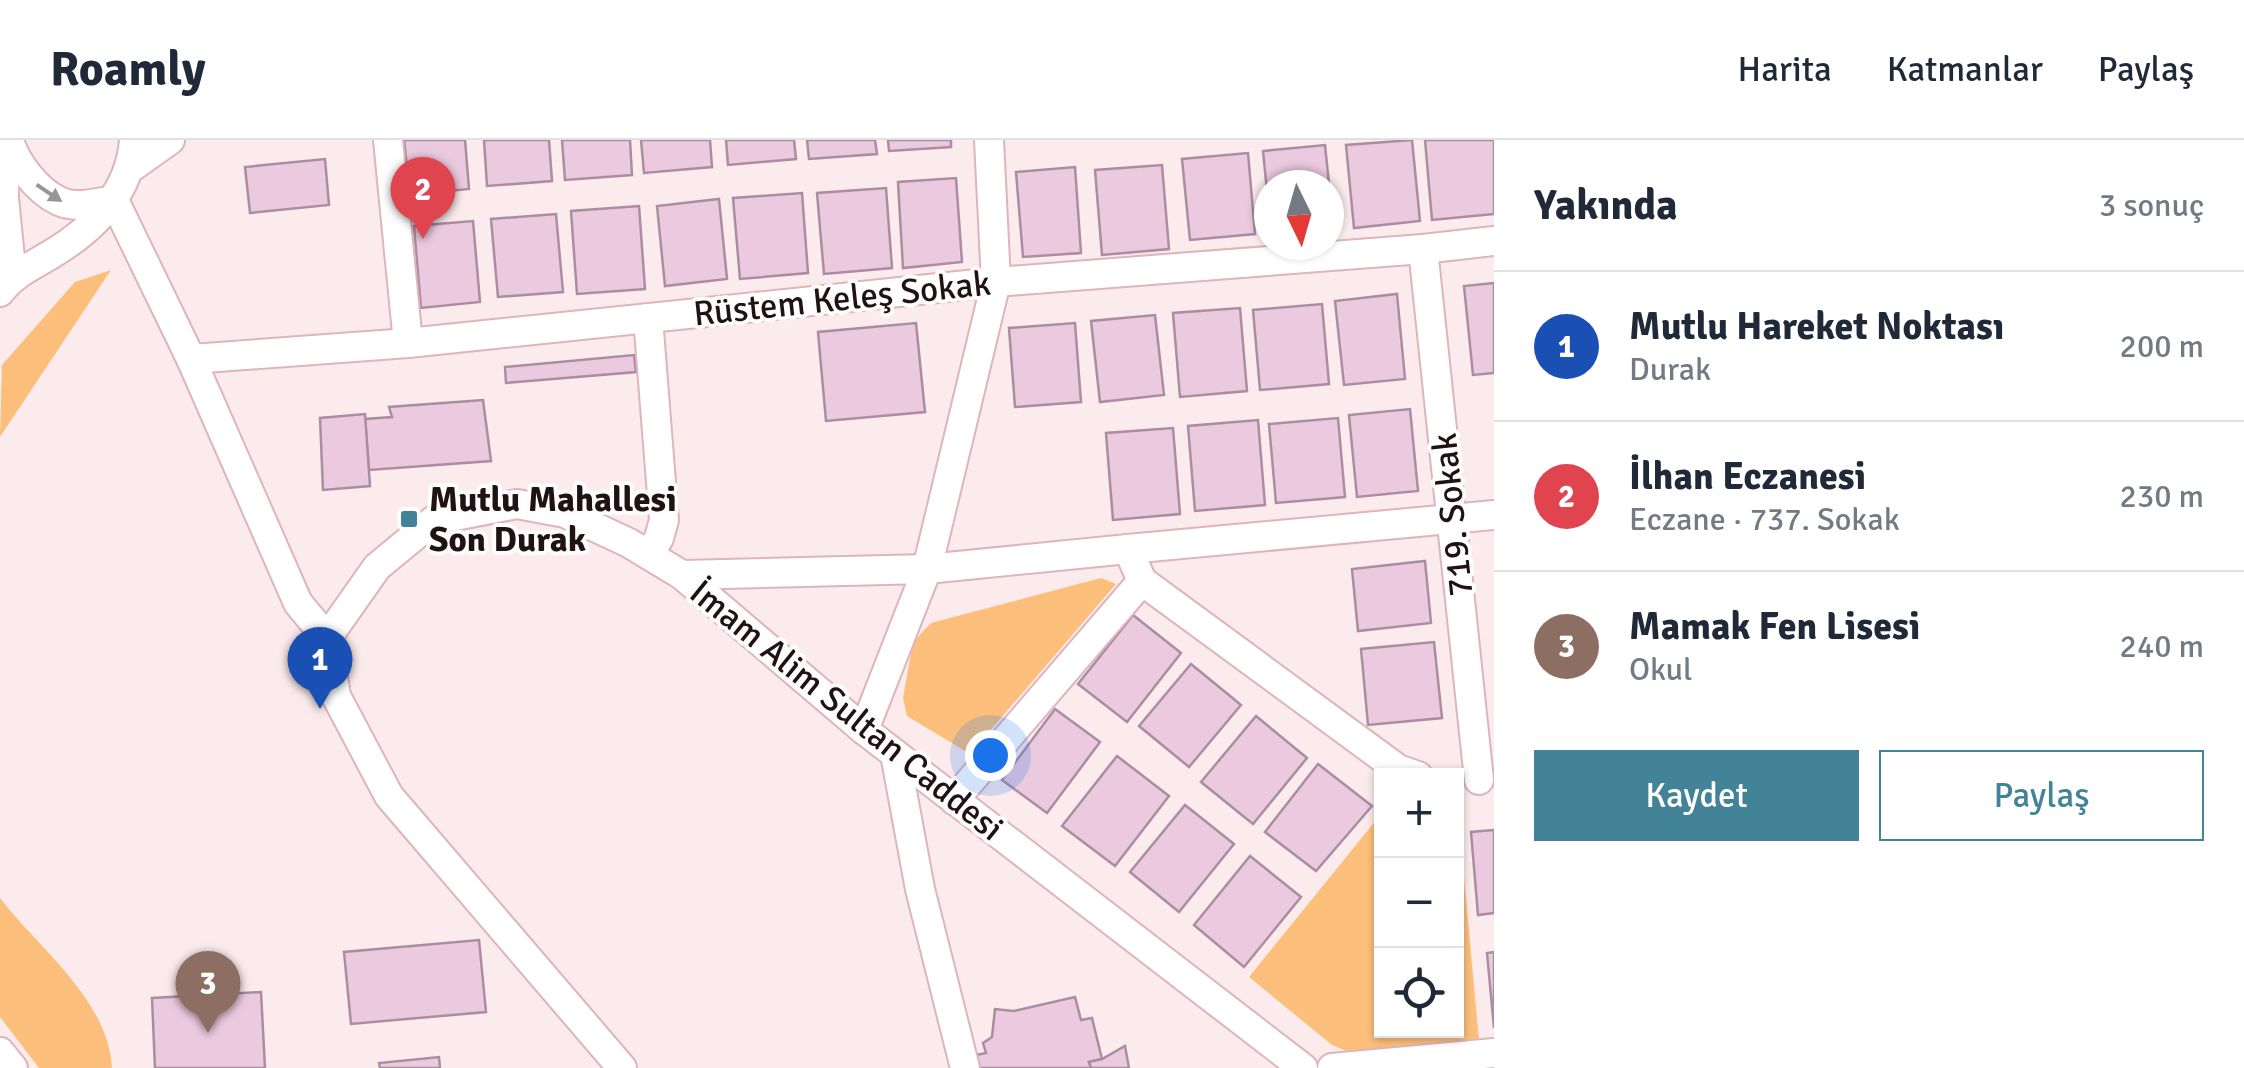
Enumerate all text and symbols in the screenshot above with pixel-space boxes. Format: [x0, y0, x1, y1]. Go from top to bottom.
text: Roamly [50, 40, 206, 99]
text: Harita [1738, 48, 1832, 91]
text: Katmanlar [1887, 48, 2043, 91]
text: Paylaş [2098, 48, 2194, 91]
pin: 2 [390, 157, 456, 239]
north arrow [1254, 170, 1344, 260]
text: Yakında [1534, 180, 1678, 231]
one-way arrow [36, 183, 63, 201]
text: 3 sonuç [2099, 186, 2204, 225]
street label: Rüstem Keleş Sokak [691, 262, 993, 335]
text: Mutlu Hareket Noktası [1629, 303, 2004, 350]
text: 1 [1558, 327, 1575, 366]
text: 200 m [2120, 327, 2204, 366]
text: Durak [1629, 350, 1711, 389]
street label: 719. Sokak [1423, 431, 1482, 599]
text: İlhan Eczanesi [1629, 453, 1866, 500]
text: 2 [1558, 477, 1575, 516]
text: 230 m [2120, 477, 2204, 516]
place label: Mutlu Mahallesi Son Durak [429, 478, 677, 561]
text: Eczane · 737. Sokak [1629, 500, 1900, 539]
marker: Mutlu Mahallesi Son Durak [398, 508, 420, 530]
street label: İmam Alim Sultan Caddesi [681, 571, 1012, 850]
text: Mamak Fen Lisesi [1629, 603, 1920, 650]
pin: 1 [288, 626, 352, 709]
text: 3 [1558, 627, 1575, 666]
text: 240 m [2120, 627, 2204, 666]
text: Okul [1629, 650, 1692, 689]
your location [965, 730, 1016, 781]
button: Kaydet [1534, 750, 1859, 841]
button: Paylaş [1879, 750, 2204, 841]
map controls [1374, 768, 1464, 1038]
button: + [1374, 768, 1464, 858]
button: − [1374, 858, 1464, 948]
button: locate [1374, 948, 1464, 1038]
pin: 3 [176, 950, 240, 1033]

